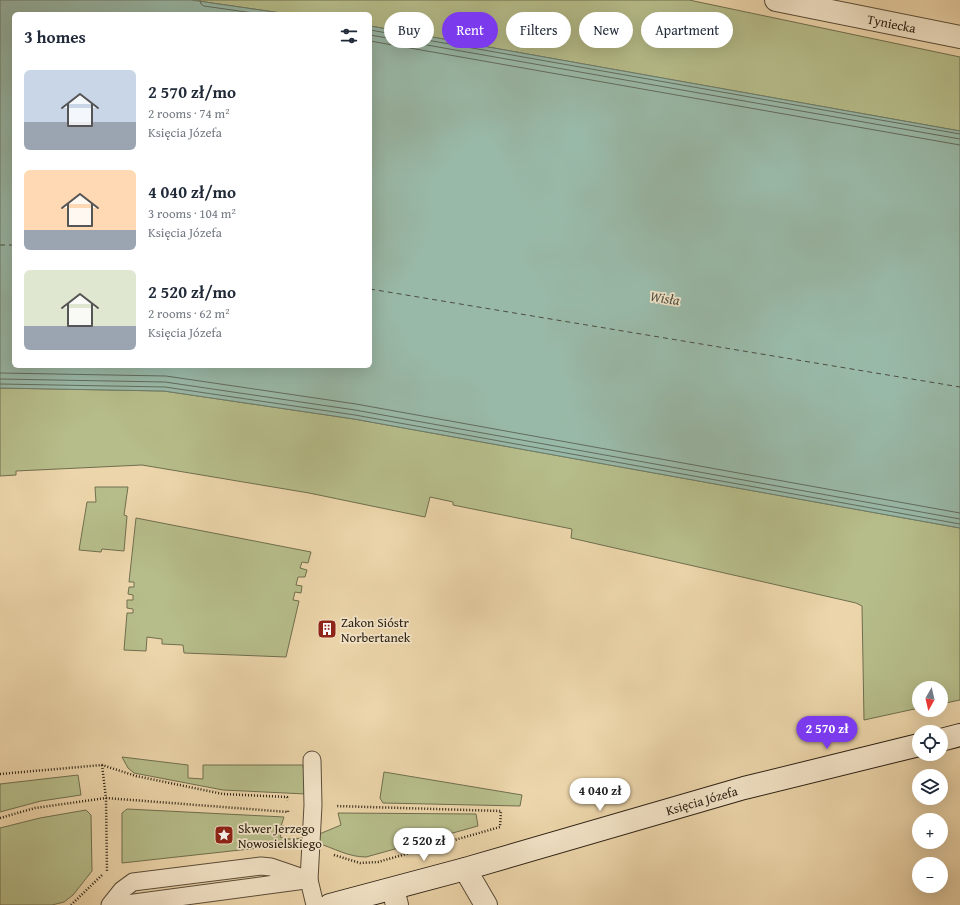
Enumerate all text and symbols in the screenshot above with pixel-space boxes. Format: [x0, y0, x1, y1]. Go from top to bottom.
street label: Tyniecka [866, 9, 919, 38]
chip: Buy [384, 12, 434, 48]
chip: Rent [442, 12, 498, 48]
chip: Filters [506, 12, 571, 48]
chip: New [579, 12, 633, 48]
chip: Apartment [641, 12, 733, 48]
text: 3 homes [24, 24, 86, 49]
icon: filters [338, 25, 360, 47]
text: 2 570 zł/mo [148, 79, 236, 104]
icon: home [56, 86, 104, 134]
text: 2 rooms · 74 m² [148, 104, 230, 123]
text: Księcia Józefa [148, 123, 222, 142]
text: 4 040 zł/mo [148, 179, 236, 204]
icon: home [56, 186, 104, 234]
text: 3 rooms · 104 m² [148, 204, 236, 223]
text: Księcia Józefa [148, 223, 222, 242]
text: 2 520 zł/mo [148, 279, 236, 304]
icon: home [56, 286, 104, 334]
water label: Wisła [649, 286, 682, 310]
text: 2 rooms · 62 m² [148, 304, 230, 323]
text: Księcia Józefa [148, 323, 222, 342]
place label: Zakon Sióstr Norbertanek [341, 613, 411, 647]
building icon: Zakon Sióstr Norbertanek [316, 618, 338, 640]
north arrow [912, 681, 948, 717]
map controls [912, 681, 948, 893]
pin: 2 570 zł [786, 716, 868, 750]
text: 2 570 zł [805, 719, 849, 738]
button: locate [912, 725, 948, 761]
button: layers [912, 769, 948, 805]
pin: 4 040 zł [559, 778, 641, 812]
text: 4 040 zł [578, 781, 622, 800]
street label: Księcia Józefa [663, 781, 740, 820]
button: + [912, 813, 948, 849]
place label: Skwer Jerzego Nowosielskiego [238, 819, 322, 853]
place icon: Skwer Jerzego Nowosielskiego [213, 824, 235, 846]
pin: 2 520 zł [383, 828, 465, 862]
text: 2 520 zł [402, 831, 446, 850]
button: − [912, 857, 948, 893]

